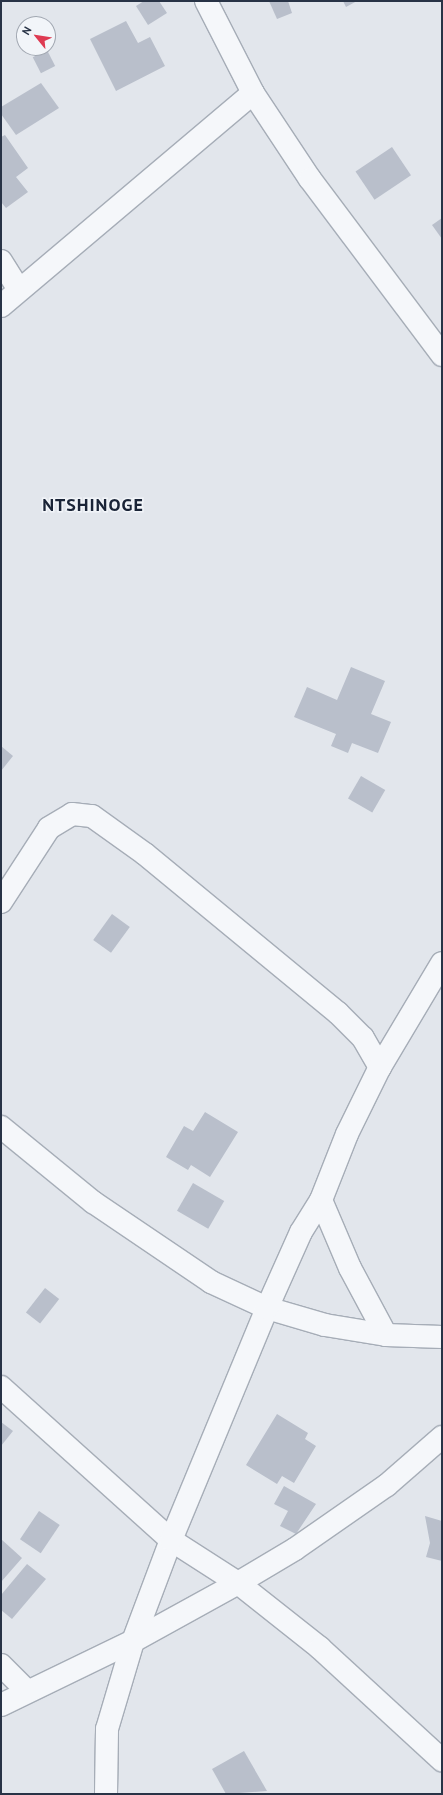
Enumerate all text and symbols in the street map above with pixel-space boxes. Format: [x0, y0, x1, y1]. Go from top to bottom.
north arrow [16, 16, 56, 56]
text: N [19, 24, 34, 37]
district label: NTSHINOGE [42, 494, 144, 516]

